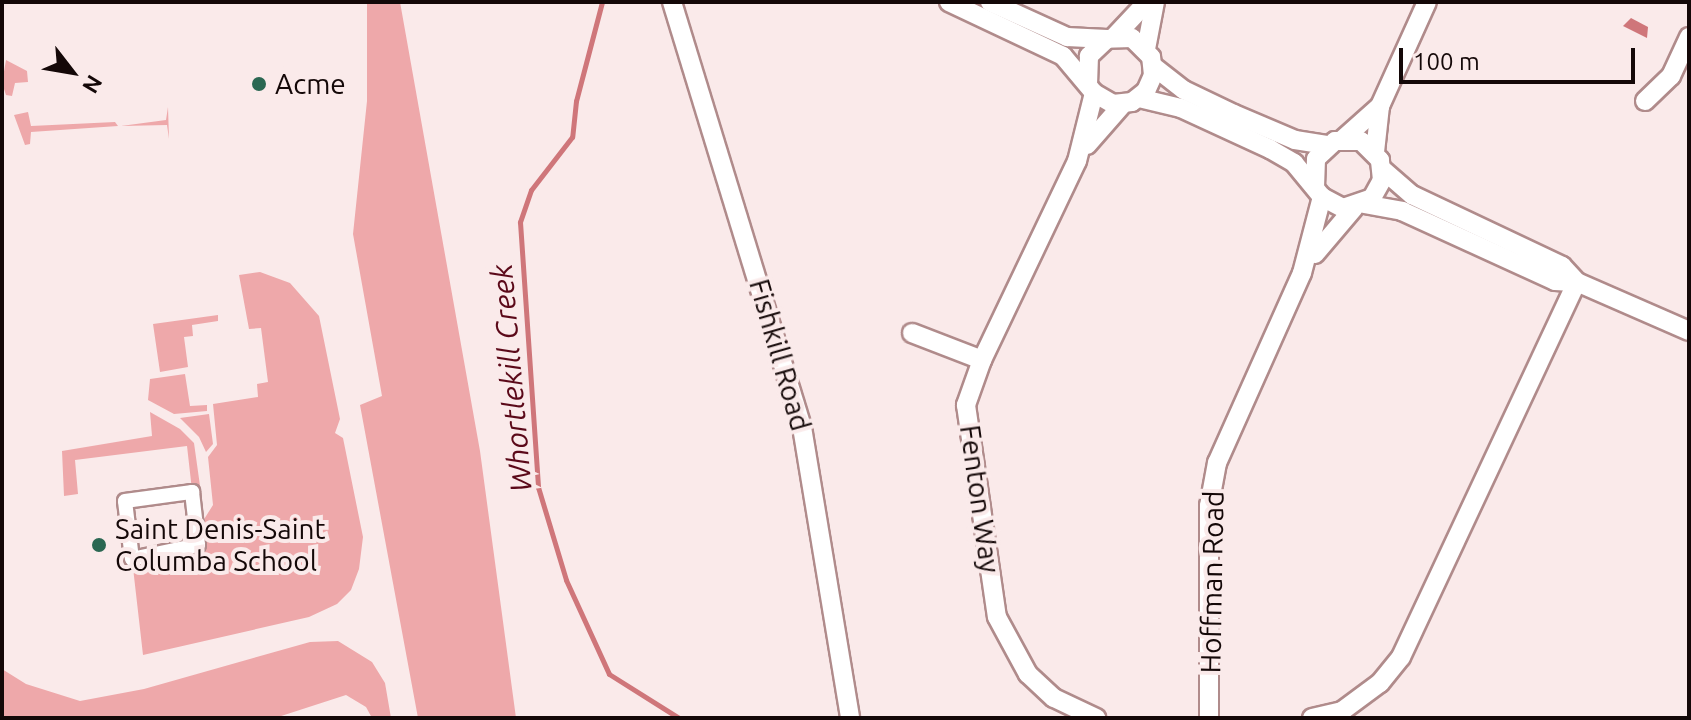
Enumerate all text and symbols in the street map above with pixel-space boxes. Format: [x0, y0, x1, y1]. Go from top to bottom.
north arrow [32, 32, 112, 112]
scale bar [1403, 32, 1639, 82]
text: 100 m [1413, 48, 1480, 75]
place label: Acme [275, 67, 346, 101]
text: N [78, 71, 108, 98]
marker: Acme [250, 75, 268, 93]
water label: Whortlekill Creek [483, 263, 539, 493]
street label: Fishkill Road [742, 275, 818, 435]
street label: Fenton Way [953, 423, 1007, 575]
street label: Hoffman Road [1194, 490, 1230, 674]
place label: Saint Denis-Saint Columba School [115, 512, 325, 578]
marker: Saint Denis-Saint Columba School [90, 536, 108, 554]

